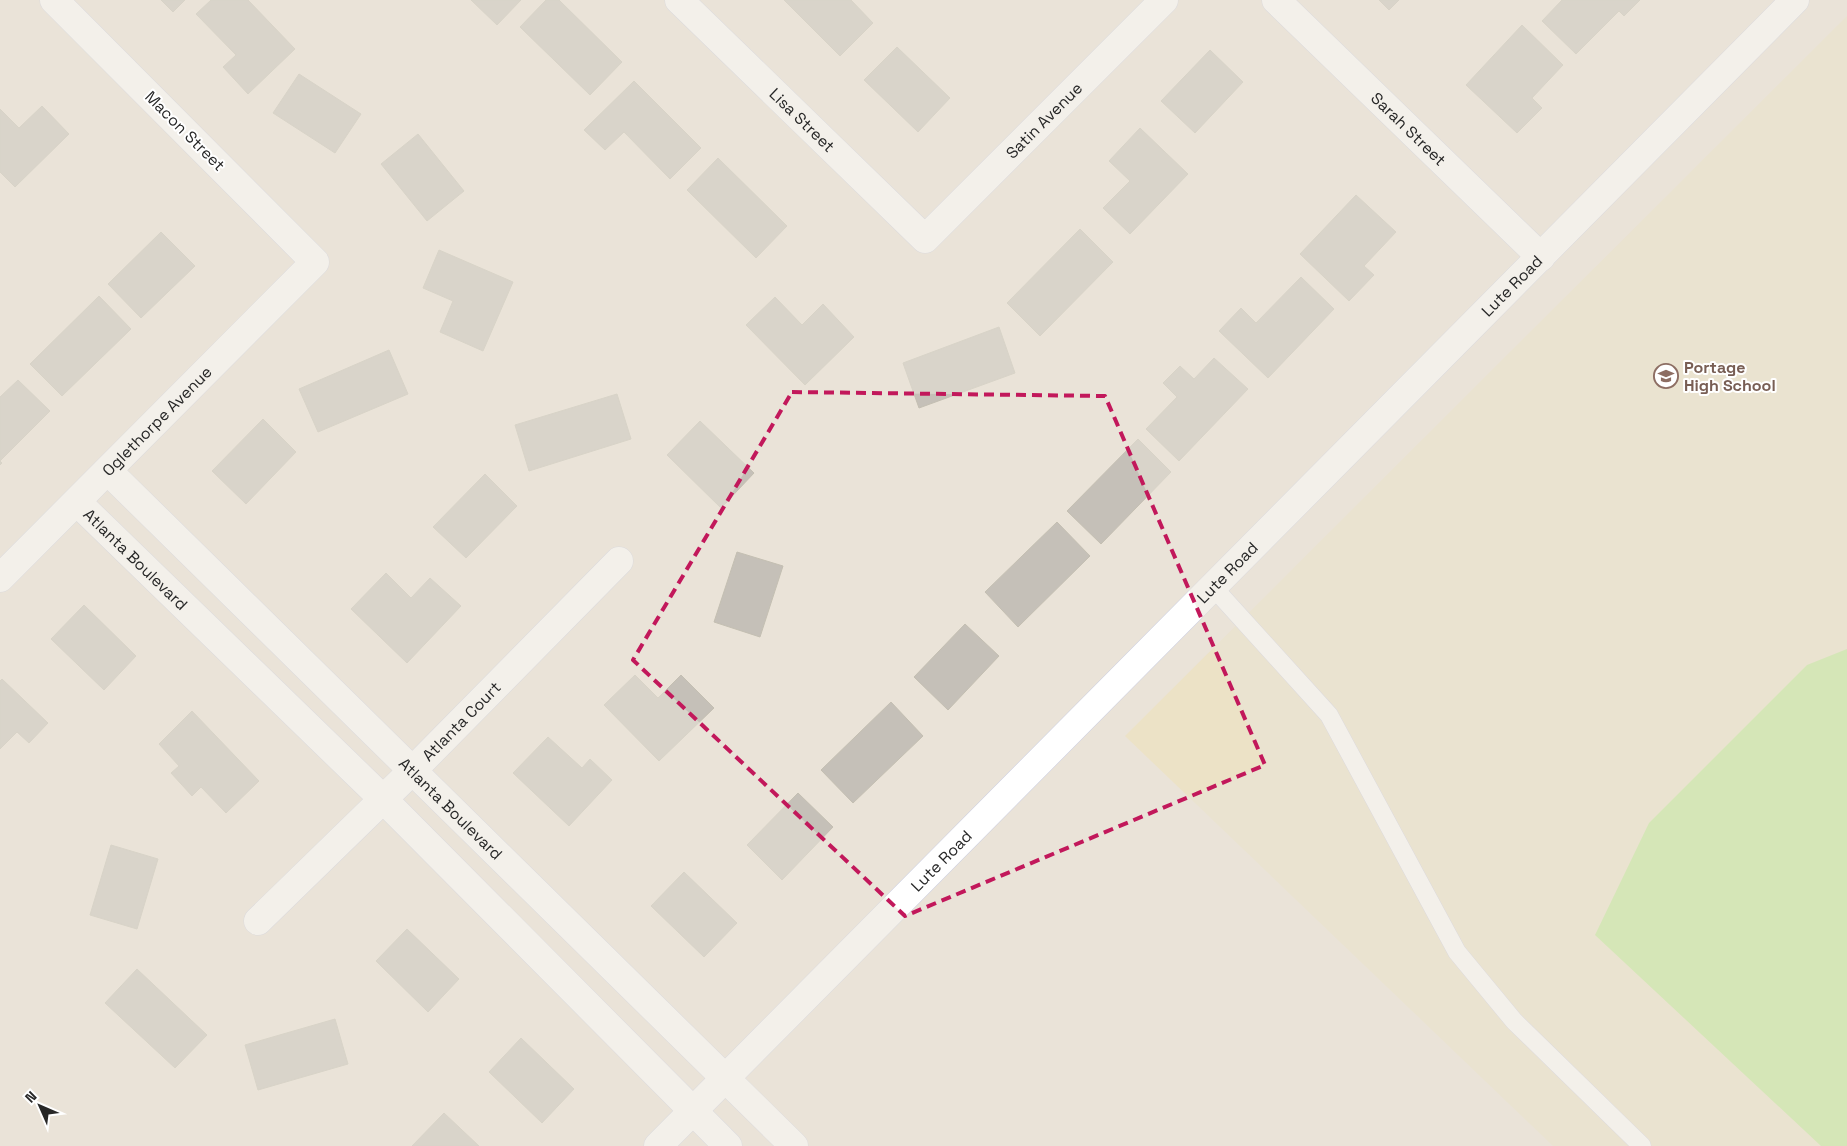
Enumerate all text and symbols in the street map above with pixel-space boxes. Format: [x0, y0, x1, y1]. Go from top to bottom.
street label: Satin Avenue [1001, 77, 1087, 163]
street label: Lisa Street [765, 83, 840, 156]
street label: Macon Street [140, 86, 230, 176]
street label: Sarah Street [1367, 88, 1451, 170]
street label: Lute Road [1477, 250, 1547, 321]
place label: Portage High School [1684, 357, 1776, 396]
street label: Oglethorpe Avenue [97, 361, 216, 480]
school or university icon: Portage High School [1653, 363, 1679, 389]
street label: Atlanta Boulevard [79, 504, 192, 615]
street label: Lute Road [1192, 537, 1262, 608]
street label: Atlanta Court [417, 677, 505, 766]
street label: Atlanta Boulevard [394, 753, 507, 864]
street label: Lute Road [906, 825, 976, 896]
north arrow [15, 1081, 65, 1131]
text: N [21, 1087, 40, 1106]

